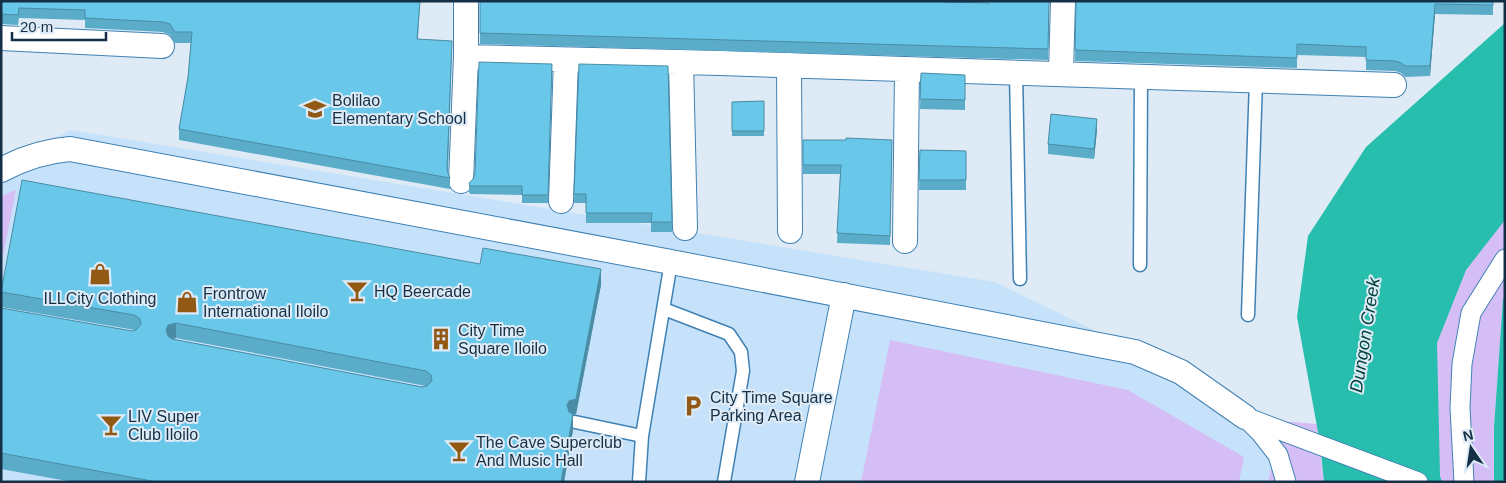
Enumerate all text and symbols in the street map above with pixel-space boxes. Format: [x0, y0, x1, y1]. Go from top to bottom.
scale bar [12, 10, 106, 42]
text: 20 m [20, 18, 53, 35]
place label: Bolilao Elementary School [332, 92, 466, 127]
school or university icon: Bolilao Elementary School [302, 96, 328, 122]
shop icon: ILLCity Clothing [87, 261, 113, 287]
water label: Dungon Creek [1346, 275, 1384, 394]
bar icon: HQ Beercade [344, 278, 370, 304]
place label: HQ Beercade [374, 283, 471, 300]
place label: Frontrow International Iloilo [203, 285, 329, 320]
shop icon: Frontrow International Iloilo [174, 289, 200, 315]
place label: ILLCity Clothing [44, 290, 156, 307]
place label: City Time Square Iloilo [458, 322, 547, 357]
building icon: City Time Square Iloilo [428, 326, 454, 352]
place label: City Time Square Parking Area [710, 389, 833, 424]
parking icon: City Time Square Parking Area [680, 393, 706, 419]
place label: LIV Super Club Iloilo [128, 408, 200, 443]
bar icon: LIV Super Club Iloilo [98, 412, 124, 438]
north arrow [1446, 423, 1496, 473]
text: N [1461, 426, 1475, 444]
place label: The Cave Superclub And Music Hall [476, 434, 622, 469]
bar icon: The Cave Superclub And Music Hall [446, 438, 472, 464]

